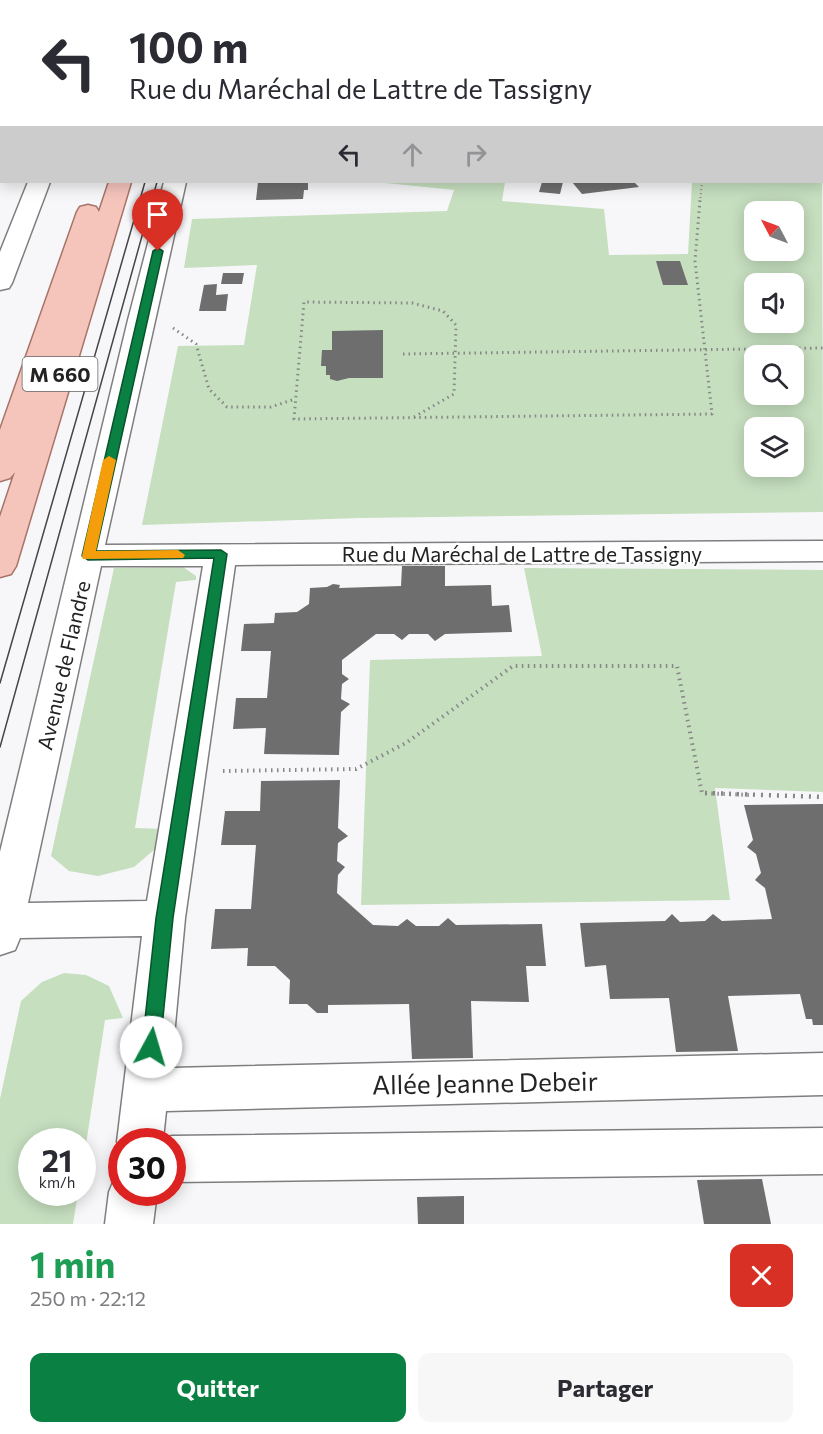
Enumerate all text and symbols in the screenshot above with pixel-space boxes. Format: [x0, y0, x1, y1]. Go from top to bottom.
text: 100 m [129, 20, 249, 72]
icon: left [30, 24, 108, 102]
text: Rue du Maréchal de Lattre de Tassigny [129, 72, 592, 105]
icon: left [333, 138, 366, 171]
icon: ahead [396, 138, 429, 171]
icon: right [459, 138, 492, 171]
pin [132, 189, 183, 251]
icon: arrive [141, 198, 174, 231]
north arrow [744, 201, 804, 261]
map controls [744, 201, 804, 477]
button: sound [744, 273, 804, 333]
button: search [744, 345, 804, 405]
road number: M 660 [22, 357, 98, 391]
button: layers [744, 417, 804, 477]
street label: Rue du Maréchal de Lattre de Tassigny [342, 541, 702, 566]
street label: Avenue de Flandre [31, 578, 95, 752]
position arrow [119, 1015, 183, 1079]
street label: Allée Jeanne Debeir [372, 1065, 598, 1099]
speed limit sign: 30 [108, 1128, 186, 1206]
text: 21 [42, 1141, 72, 1178]
text: km/h [39, 1173, 75, 1191]
text: 1 min [30, 1241, 115, 1285]
button: close [730, 1244, 793, 1307]
text: 250 m · 22:12 [30, 1286, 146, 1310]
button: Quitter [30, 1353, 406, 1422]
button: Partager [418, 1353, 793, 1422]

